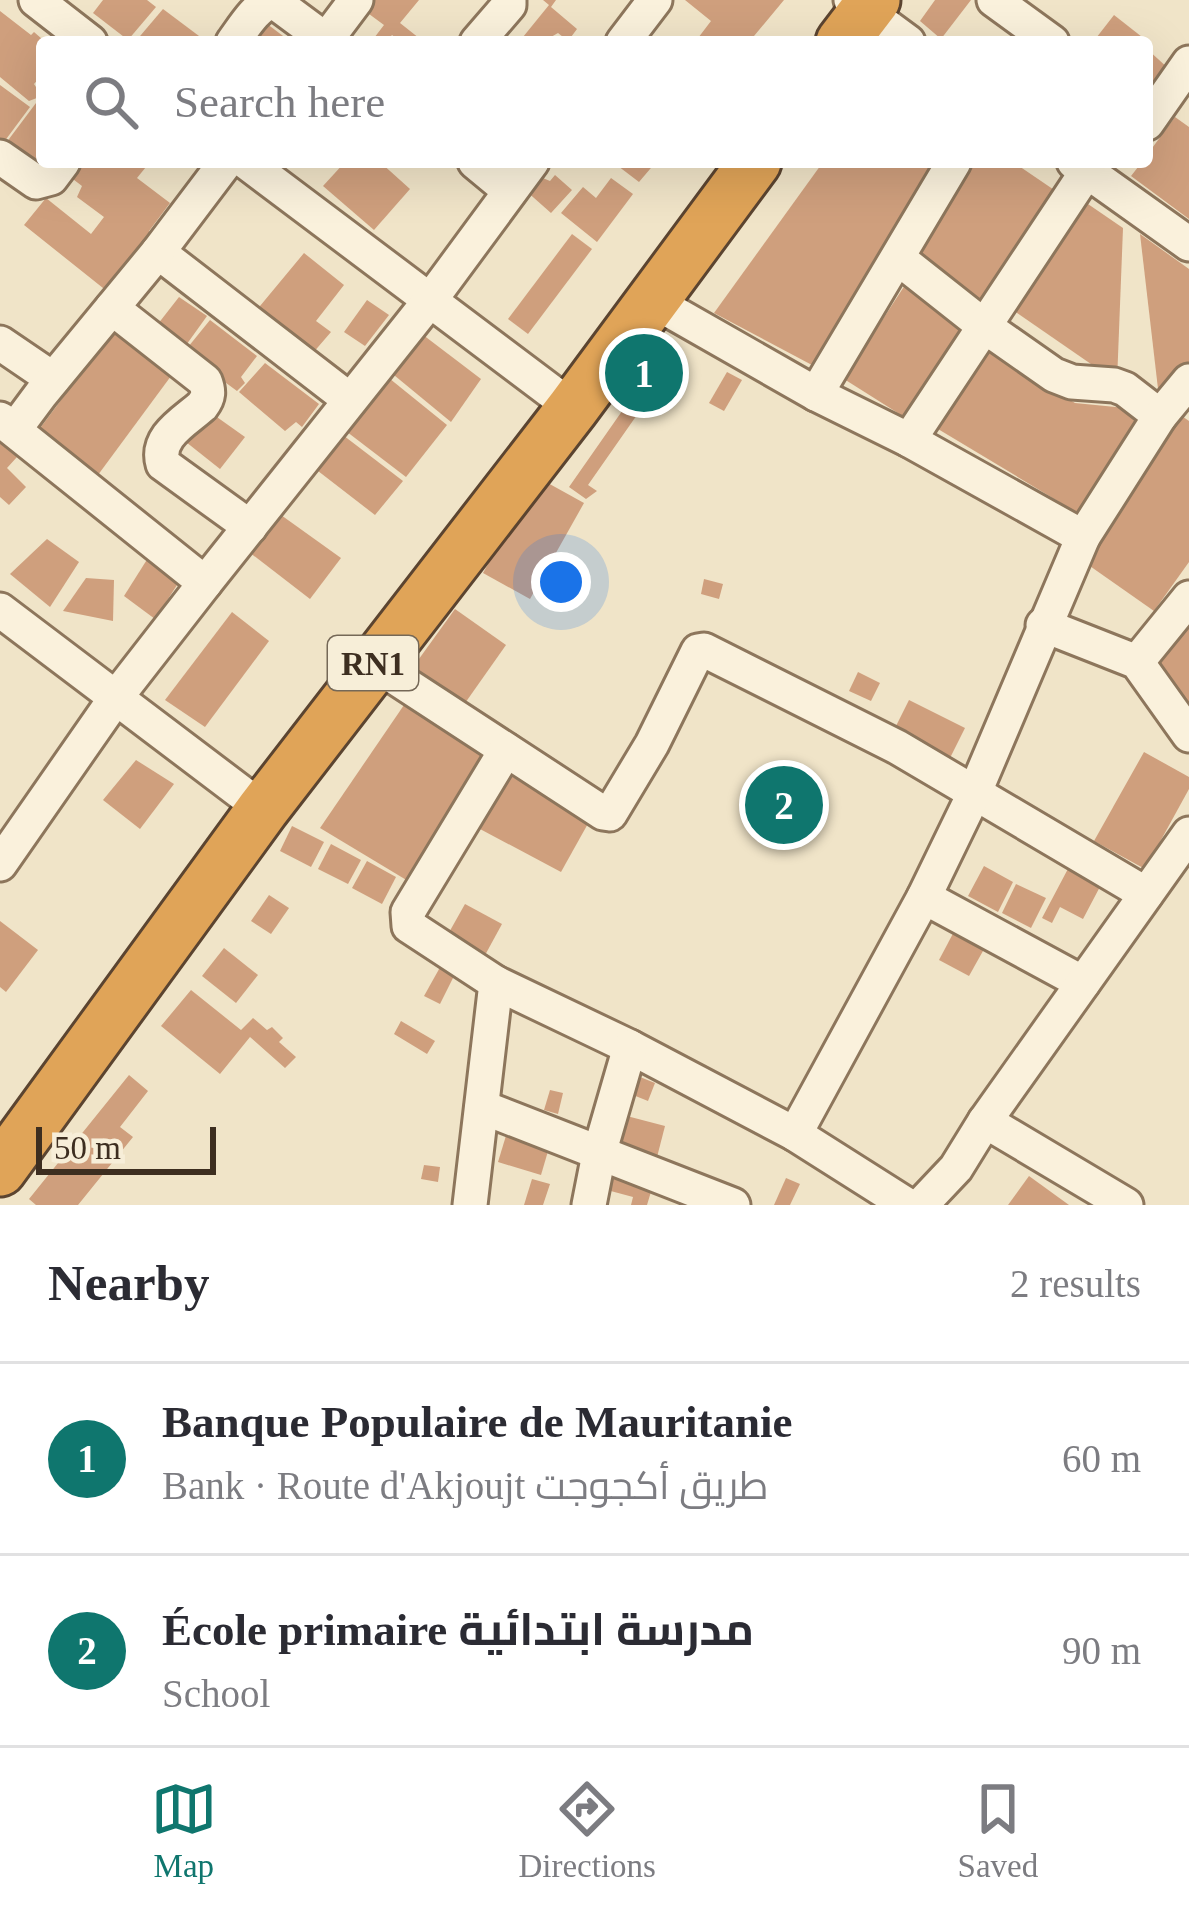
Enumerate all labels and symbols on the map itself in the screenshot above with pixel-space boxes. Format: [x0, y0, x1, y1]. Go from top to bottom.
pin: 1 [605, 328, 683, 418]
your location [531, 552, 591, 612]
road number: RN1 [328, 636, 418, 690]
pin: 2 [745, 760, 823, 850]
scale bar [36, 1121, 216, 1174]

